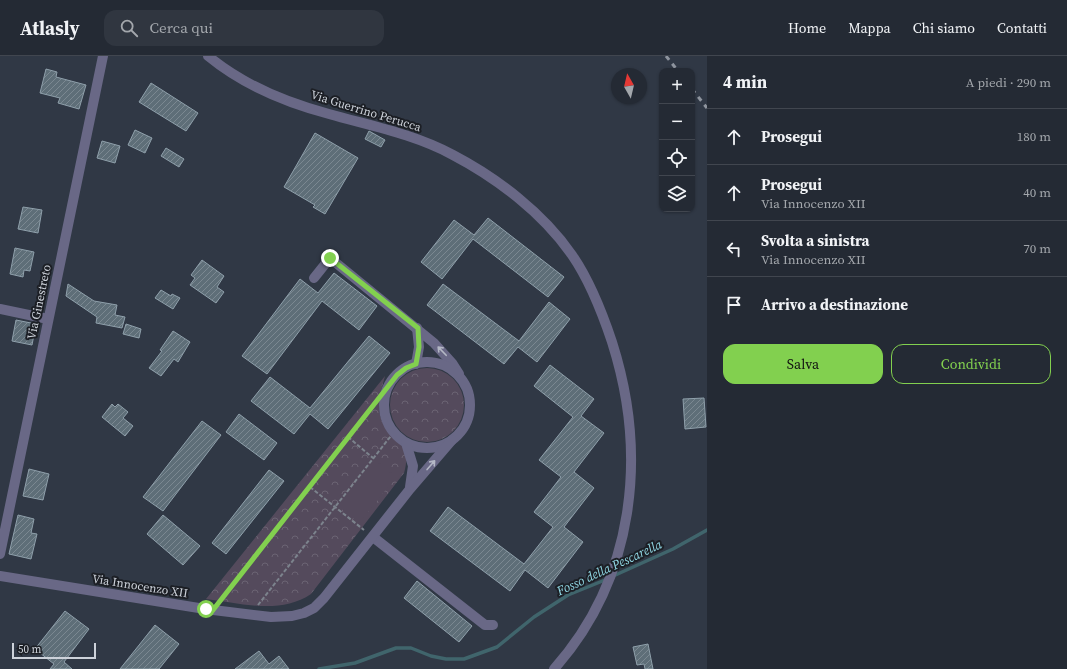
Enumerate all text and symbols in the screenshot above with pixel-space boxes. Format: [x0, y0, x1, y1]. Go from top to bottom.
search box [104, 10, 384, 46]
text: Atlasly [20, 15, 80, 41]
icon: search [118, 17, 140, 39]
text: Cerca qui [150, 17, 213, 38]
text: Home [788, 18, 826, 38]
text: Mappa [848, 18, 891, 38]
text: Chi siamo [913, 18, 975, 38]
text: Contatti [997, 18, 1047, 38]
north arrow [611, 68, 647, 104]
map controls [659, 68, 695, 212]
button: + [659, 68, 695, 104]
text: 4 min [723, 70, 767, 94]
text: A piedi · 290 m [966, 74, 1051, 91]
street label: Via Guerrino Perucca [309, 87, 424, 136]
button: − [659, 104, 695, 140]
icon: ahead [723, 126, 745, 148]
text: Prosegui [761, 126, 822, 147]
text: 180 m [1017, 128, 1051, 145]
button: locate [659, 140, 695, 176]
text: Prosegui [761, 174, 822, 195]
button: layers [659, 176, 695, 212]
icon: ahead [723, 182, 745, 204]
text: 40 m [1023, 184, 1051, 201]
text: Via Innocenzo XII [761, 195, 866, 212]
text: Svolta a sinistra [761, 230, 870, 251]
icon: left [723, 238, 745, 260]
text: 70 m [1023, 240, 1051, 257]
route end [321, 249, 339, 267]
text: Via Innocenzo XII [761, 251, 866, 268]
street label: Via Ginestreto [23, 263, 55, 341]
icon: arrive [723, 294, 745, 316]
text: Arrivo a destinazione [761, 294, 908, 315]
button: Salva [723, 344, 883, 384]
button: Condividi [891, 344, 1051, 384]
one-way arrow [437, 346, 447, 356]
one-way arrow [426, 459, 435, 470]
water label: Fosso della Pescarella [553, 536, 665, 600]
street label: Via Innocenzo XII [91, 571, 189, 601]
route start [197, 600, 215, 618]
scale bar [12, 641, 96, 660]
text: 50 m [18, 642, 41, 657]

